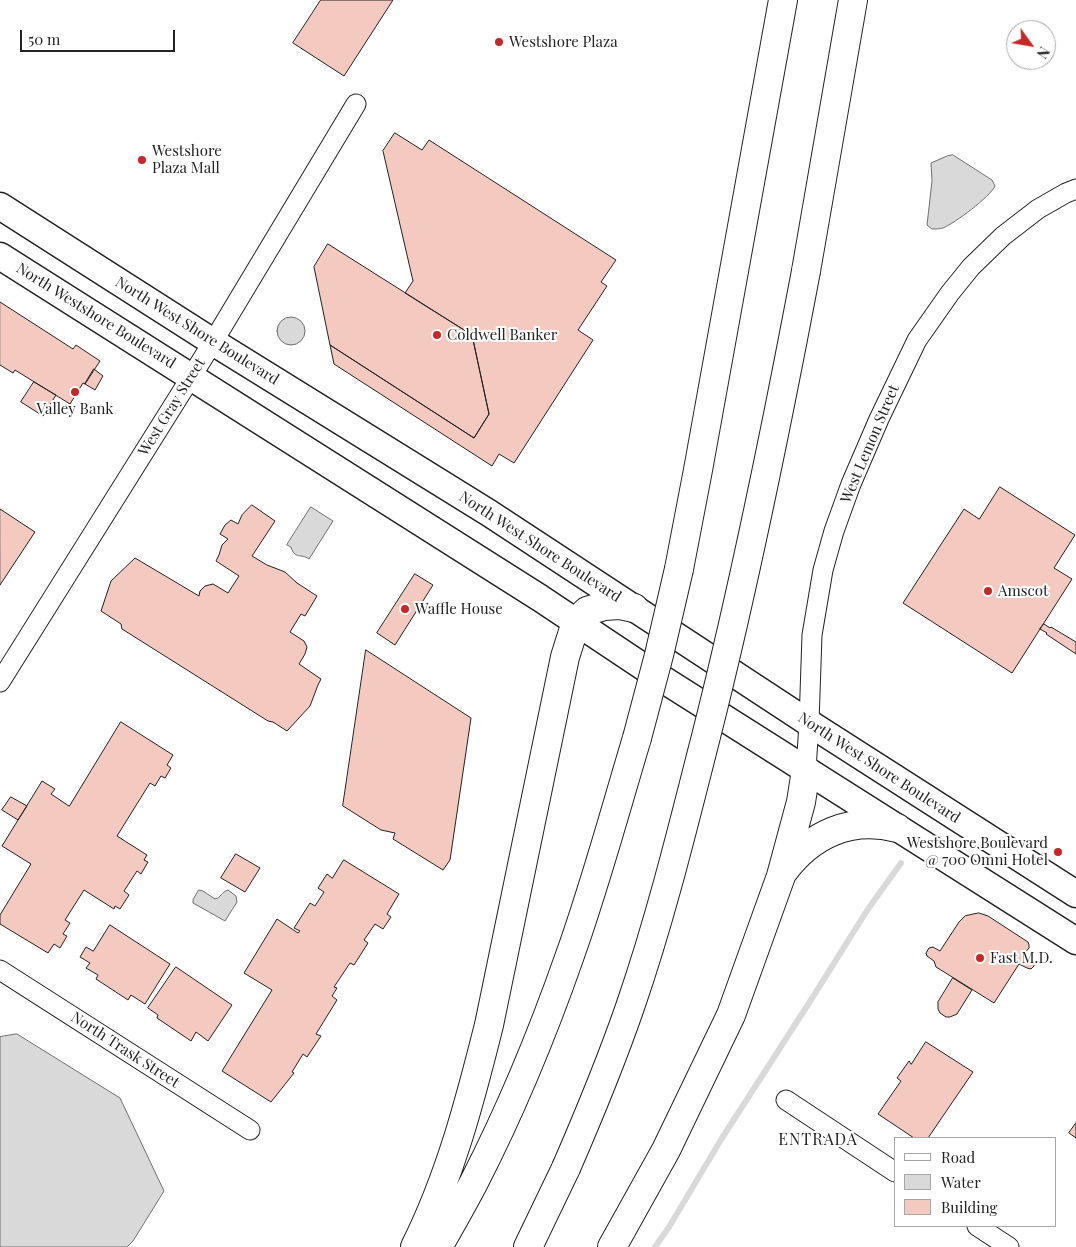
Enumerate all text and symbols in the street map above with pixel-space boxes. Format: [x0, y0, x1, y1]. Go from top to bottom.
scale bar [22, 20, 178, 52]
north arrow [1006, 20, 1056, 70]
text: 50 m [28, 29, 60, 49]
place label: Westshore Plaza [509, 33, 618, 51]
marker: Westshore Plaza [493, 36, 505, 48]
text: N [1033, 43, 1054, 62]
place label: Westshore Plaza Mall [152, 142, 222, 177]
marker: Westshore Plaza Mall [136, 154, 148, 166]
street label: North Westshore Boulevard [13, 260, 179, 372]
street label: North West Shore Boulevard [112, 273, 282, 389]
place label: Coldwell Banker [447, 326, 557, 344]
marker: Coldwell Banker [431, 329, 443, 341]
street label: West Gray Street [135, 355, 209, 459]
street label: West Lemon Street [837, 382, 903, 506]
marker: Valley Bank [69, 386, 81, 398]
place label: Valley Bank [36, 400, 114, 418]
street label: North West Shore Boulevard [456, 488, 624, 606]
place label: Amscot [998, 582, 1048, 600]
marker: Amscot [982, 585, 994, 597]
place label: Waffle House [415, 600, 503, 618]
marker: Waffle House [399, 603, 411, 615]
street label: North West Shore Boulevard [795, 709, 963, 827]
place label: Westshore Boulevard @ 700 Omni Hotel [907, 834, 1048, 869]
marker: Westshore Boulevard @ 700 Omni Hotel [1052, 846, 1064, 858]
place label: Fast M.D. [990, 949, 1053, 967]
marker: Fast M.D. [974, 952, 986, 964]
street label: North Trask Street [67, 1008, 183, 1092]
district label: ENTRADA [777, 1130, 859, 1150]
legend [894, 1137, 1056, 1227]
text: Road [941, 1147, 975, 1167]
text: Water [941, 1172, 981, 1192]
text: Building [941, 1197, 997, 1217]

